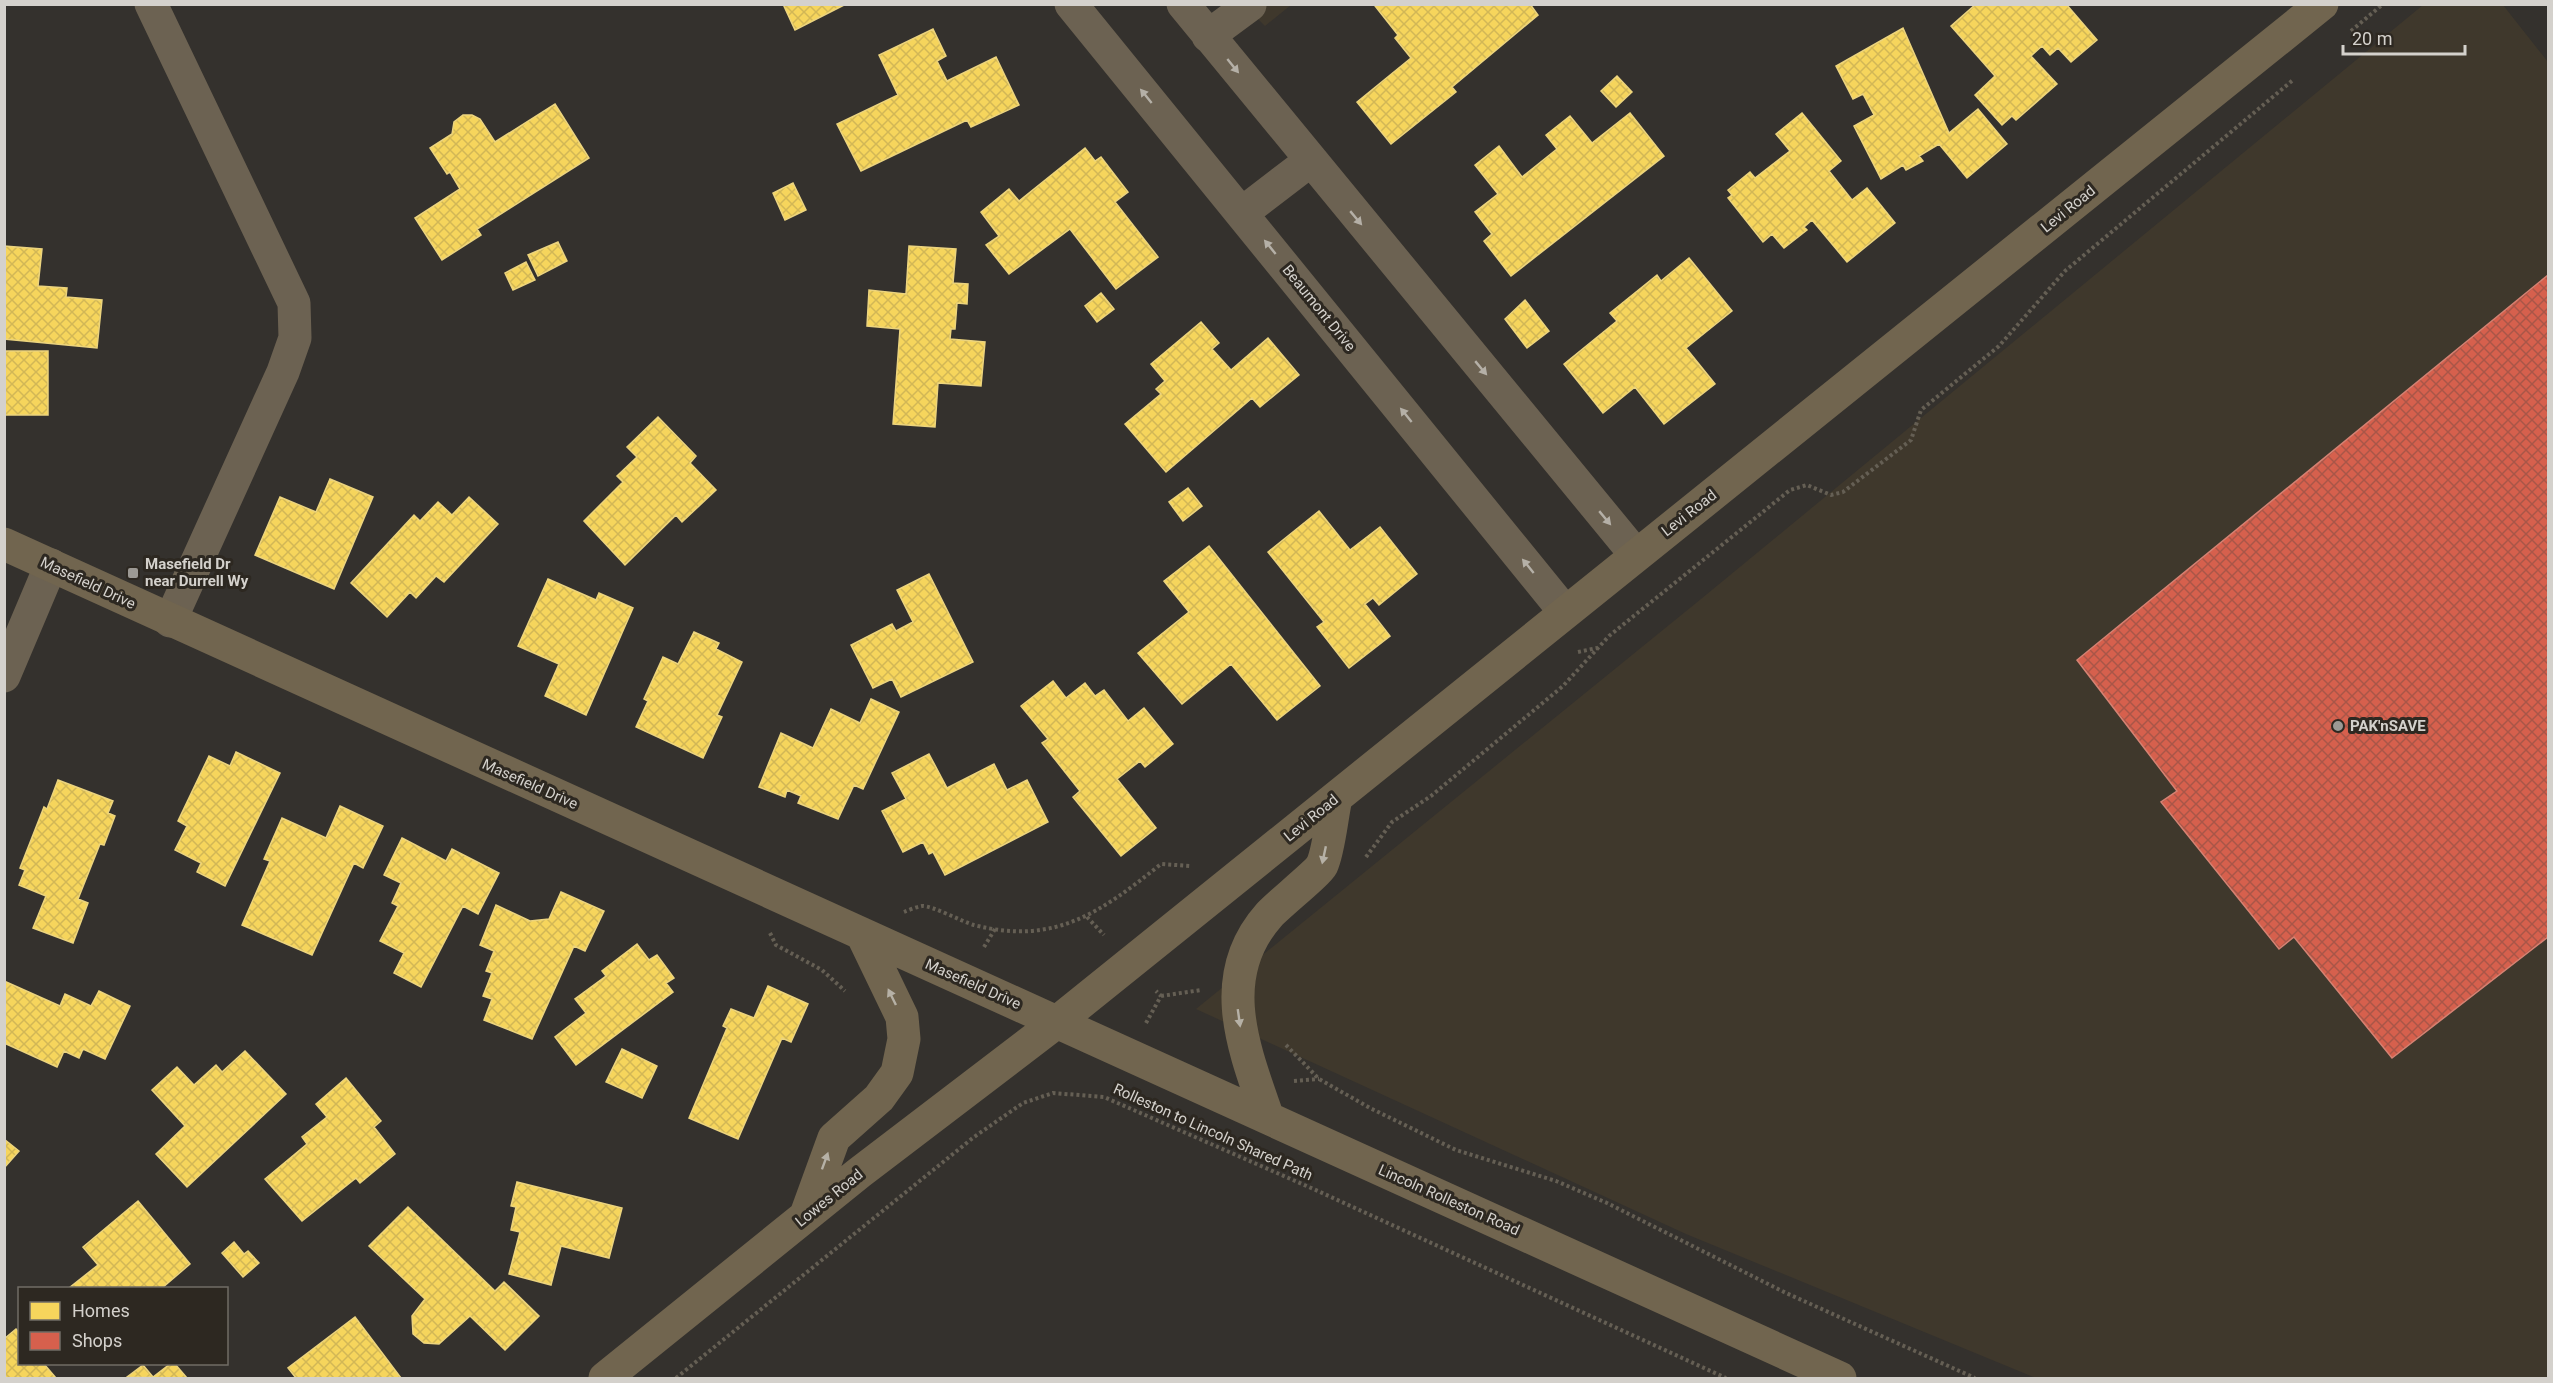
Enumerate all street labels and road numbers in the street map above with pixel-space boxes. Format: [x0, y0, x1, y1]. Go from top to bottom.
street label: Levi Road [2037, 182, 2099, 236]
street label: Beaumont Drive [1279, 261, 1359, 355]
street label: Levi Road [1658, 486, 1720, 540]
street label: Masefield Drive [38, 553, 138, 613]
street label: Masefield Drive [479, 755, 581, 813]
street label: Levi Road [1280, 791, 1342, 845]
street label: Masefield Drive [922, 955, 1024, 1013]
street label: Rolleston to Lincoln Shared Path [1111, 1080, 1315, 1184]
street label: Lincoln Rolleston Road [1376, 1161, 1522, 1239]
street label: Lowes Road [792, 1165, 866, 1231]

